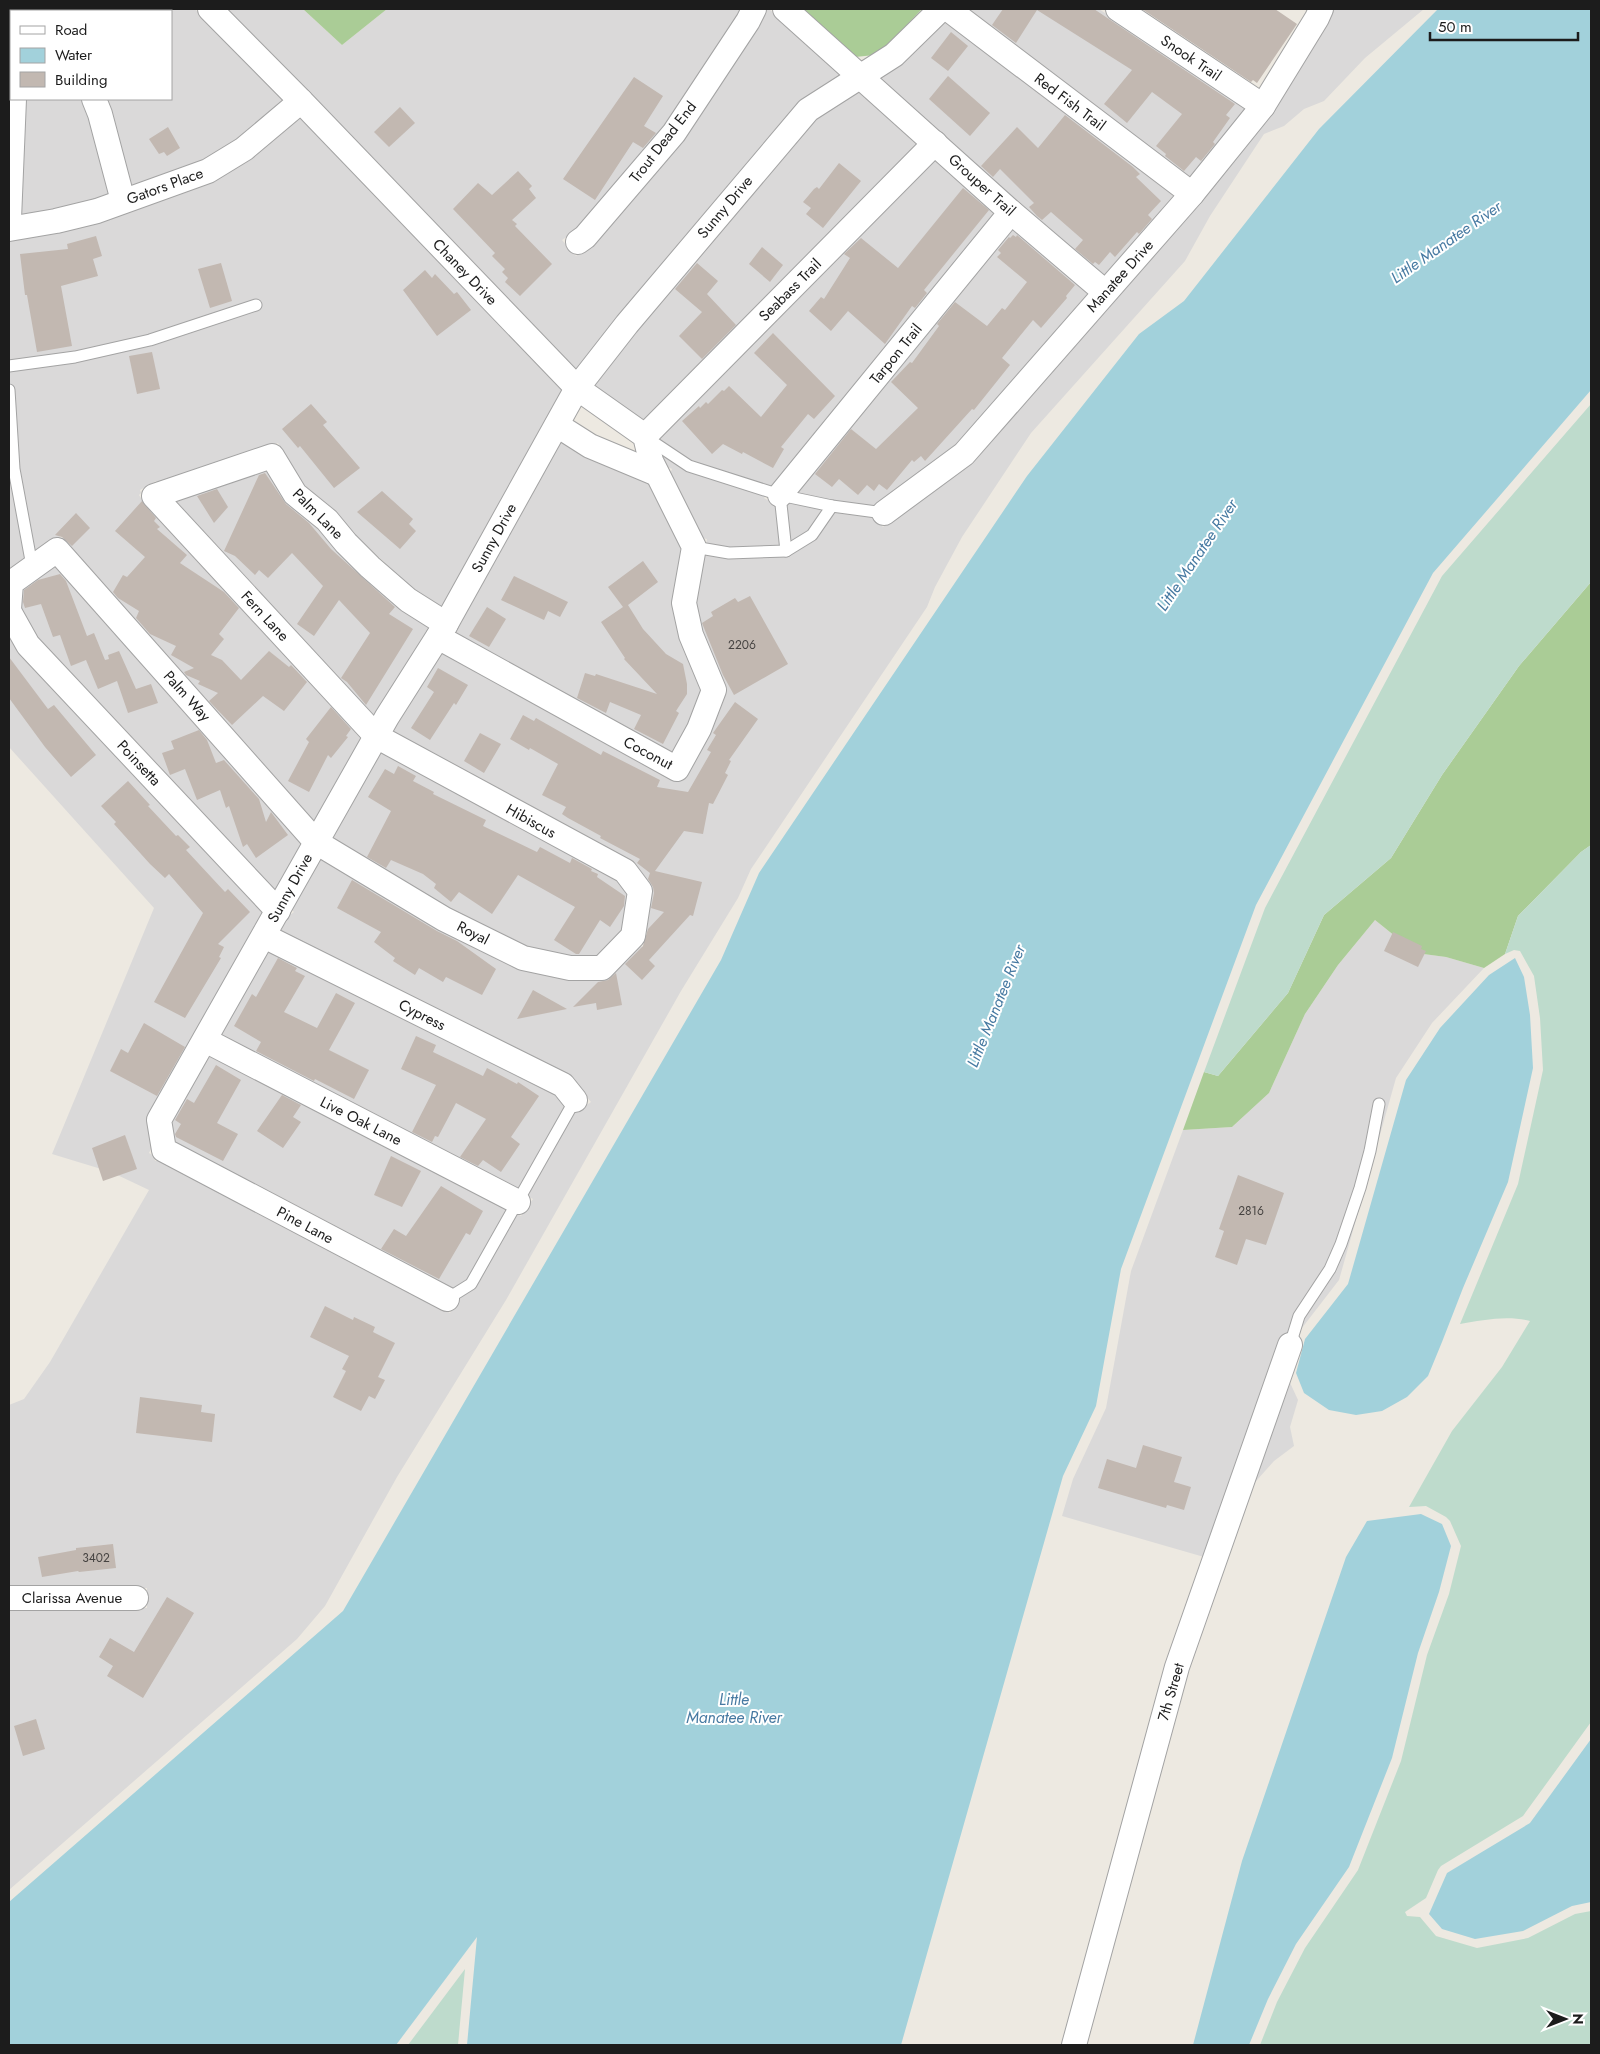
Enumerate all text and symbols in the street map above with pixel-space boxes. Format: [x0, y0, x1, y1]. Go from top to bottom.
legend [10, 10, 172, 100]
scale bar [1430, 10, 1578, 42]
text: 50 m [1438, 16, 1472, 38]
text: Road [55, 19, 87, 41]
street label: Snook Trail [1156, 30, 1226, 86]
text: Water [55, 44, 93, 66]
street label: Red Fish Trail [1030, 68, 1110, 136]
text: Building [55, 69, 107, 91]
street label: Trout Dead End [624, 97, 702, 187]
street label: Grouper Trail [943, 149, 1021, 221]
street label: Gators Place [124, 162, 207, 210]
street label: Sunny Drive [692, 171, 758, 243]
water label: Little Manatee River [1386, 194, 1507, 289]
street label: Chaney Drive [427, 234, 503, 310]
street label: Manatee Drive [1081, 234, 1159, 317]
street label: Seabass Trail [754, 254, 826, 326]
street label: Tarpon Trail [865, 319, 927, 389]
street label: Palm Lane [288, 484, 349, 545]
water label: Little Manatee River [1151, 493, 1244, 616]
street label: Sunny Drive [466, 499, 522, 577]
street label: Fern Lane [236, 586, 294, 646]
house number: 2206 [728, 636, 756, 654]
street label: Palm Way [158, 666, 216, 727]
street label: Coconut [619, 731, 677, 775]
street label: Poinsetta [112, 735, 166, 791]
street label: Hibiscus [502, 798, 560, 844]
street label: Sunny Drive [262, 849, 318, 927]
street label: Royal [453, 916, 493, 950]
water label: Little Manatee River [961, 940, 1032, 1071]
street label: Cypress [395, 994, 449, 1036]
street label: Live Oak Lane [316, 1091, 406, 1151]
street label: Pine Lane [273, 1201, 338, 1249]
house number: 2816 [1238, 1202, 1264, 1220]
house number: 3402 [82, 1549, 110, 1567]
street label: Clarissa Avenue [22, 1587, 123, 1609]
street label: 7th Street [1152, 1660, 1190, 1724]
water label: Little Manatee River [686, 1688, 783, 1729]
north arrow [1540, 1994, 1590, 2044]
text: N [1568, 2013, 1588, 2025]

